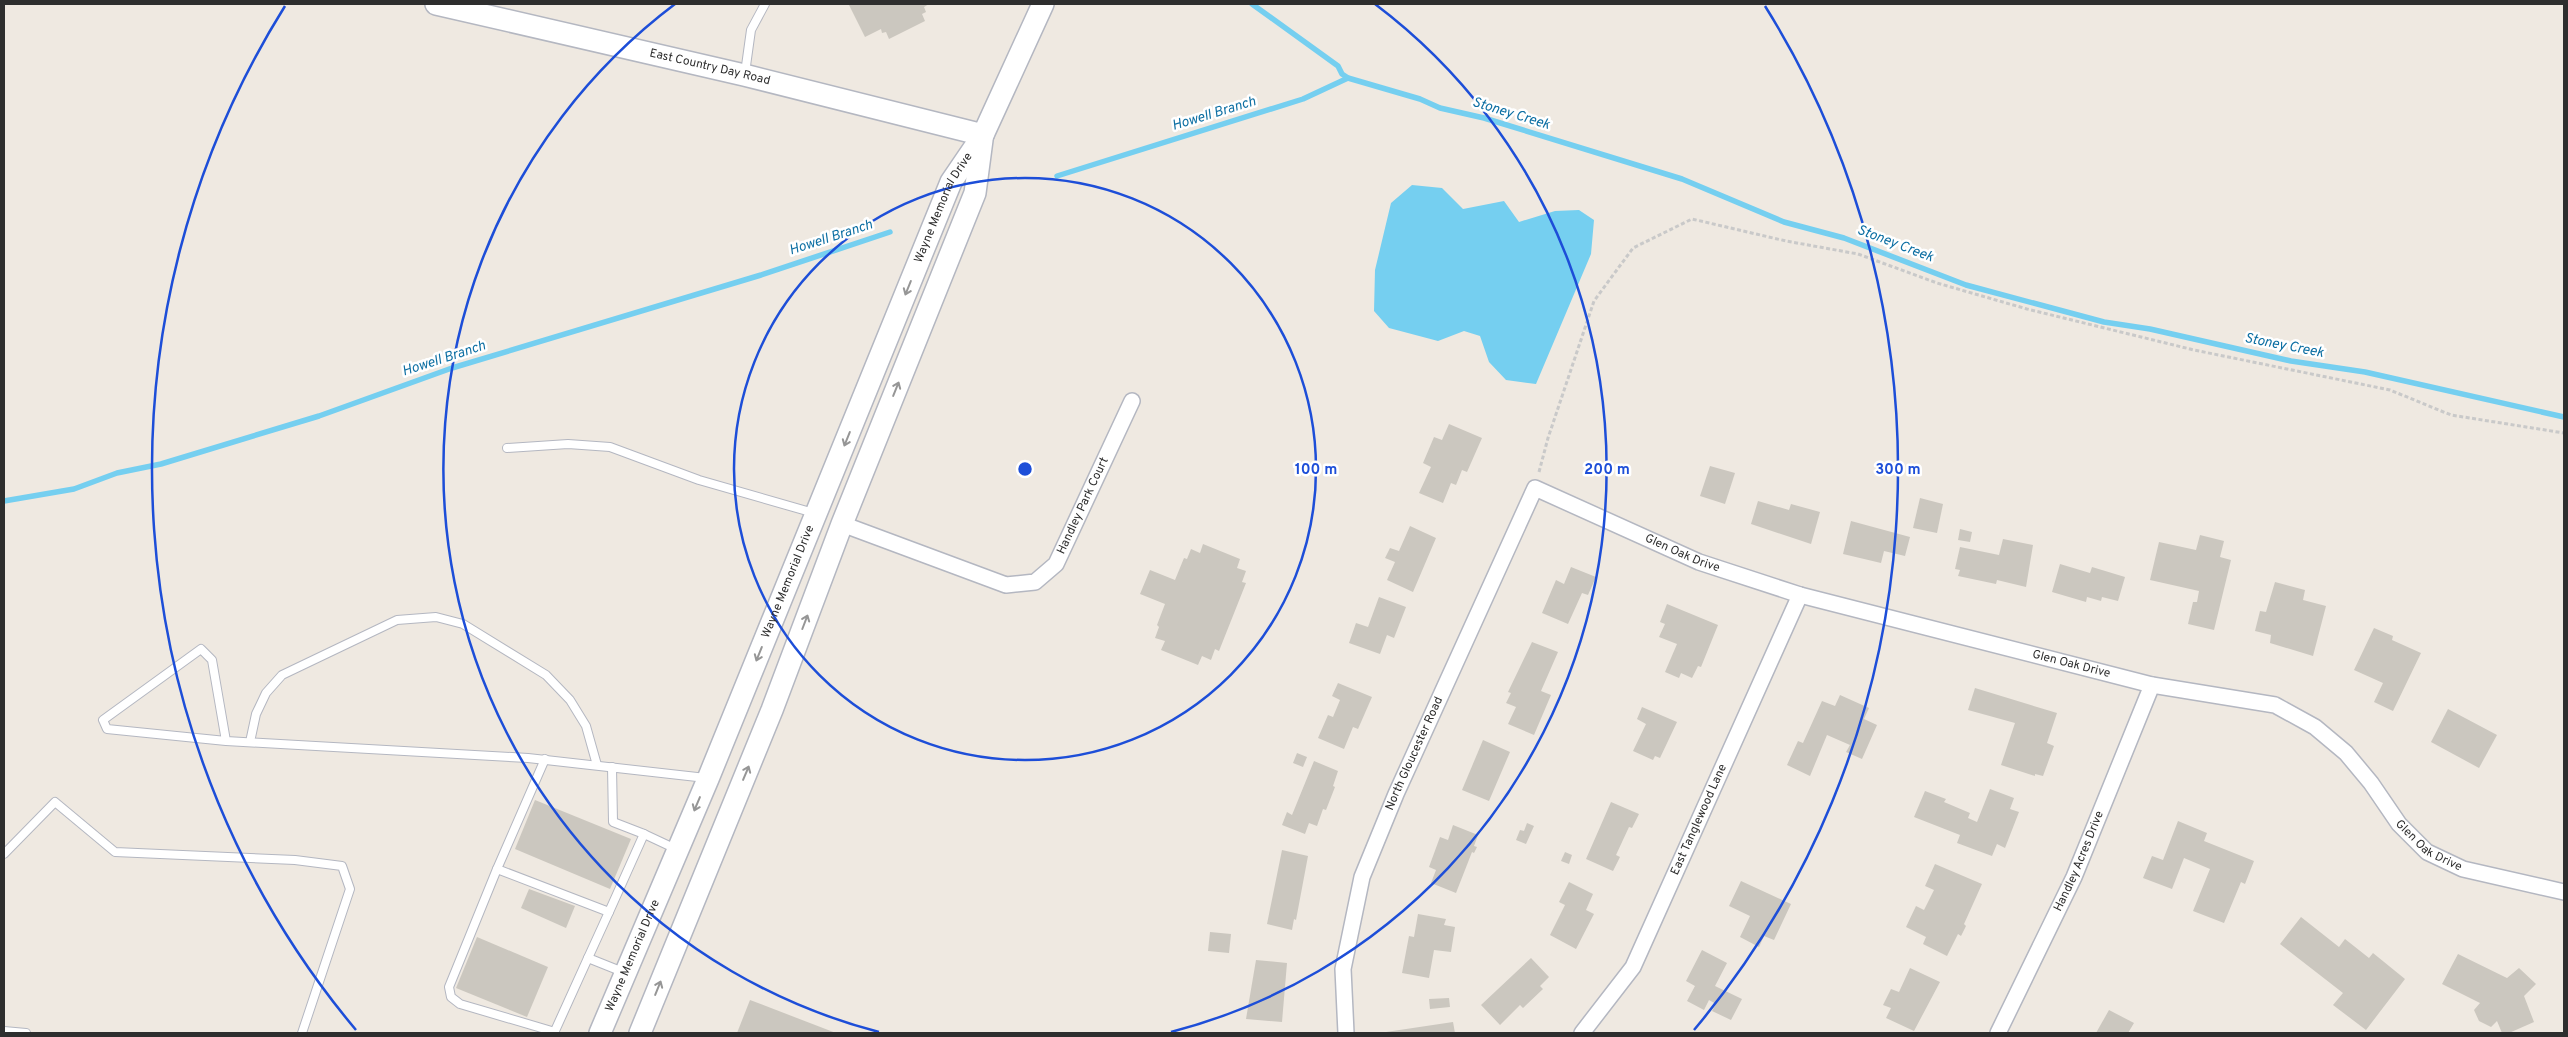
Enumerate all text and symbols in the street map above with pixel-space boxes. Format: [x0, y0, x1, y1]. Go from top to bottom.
street label: East Country Day Road [648, 45, 772, 89]
water label: Howell Branch [1170, 93, 1258, 135]
water label: Stoney Creek [1470, 94, 1553, 134]
street label: Wayne Memorial Drive [911, 150, 977, 265]
water label: Howell Branch [787, 216, 875, 259]
water label: Stoney Creek [1854, 222, 1936, 267]
one-way arrow [902, 280, 912, 295]
water label: Stoney Creek [2243, 330, 2326, 362]
water label: Howell Branch [400, 337, 488, 380]
one-way arrow [892, 382, 902, 397]
one-way arrow [841, 431, 850, 446]
street label: Handley Park Court [1054, 455, 1113, 557]
centre of rings [1016, 460, 1034, 478]
text: 100 m [1295, 461, 1337, 480]
text: 200 m [1584, 461, 1630, 480]
text: 300 m [1875, 461, 1921, 480]
street label: Wayne Memorial Drive [758, 523, 818, 641]
street label: Glen Oak Drive [1642, 531, 1722, 576]
one-way arrow [801, 614, 810, 630]
one-way arrow [754, 646, 763, 661]
street label: Glen Oak Drive [2031, 647, 2112, 682]
street label: North Gloucester Road [1382, 694, 1447, 813]
street label: East Tanglewood Lane [1667, 761, 1731, 878]
one-way arrow [741, 766, 751, 781]
one-way arrow [692, 796, 702, 811]
street label: Handley Acres Drive [2050, 809, 2108, 914]
street label: Glen Oak Drive [2391, 816, 2465, 875]
street label: Wayne Memorial Drive [602, 897, 664, 1014]
one-way arrow [654, 981, 663, 996]

